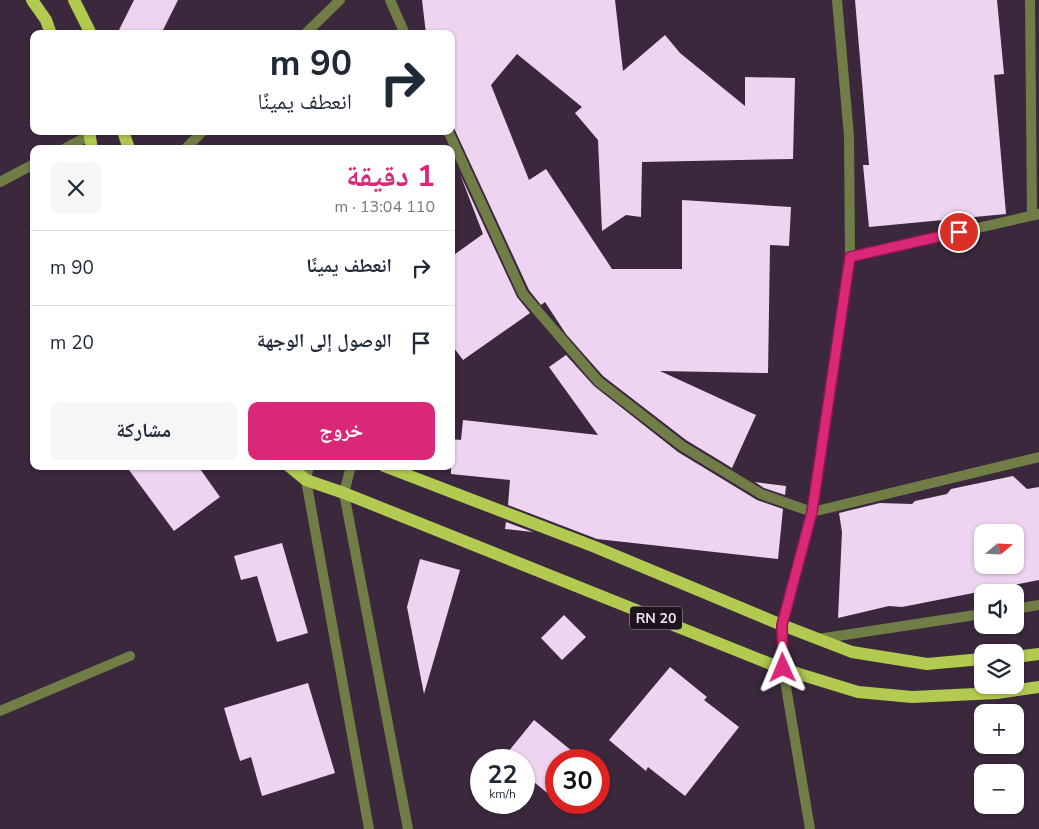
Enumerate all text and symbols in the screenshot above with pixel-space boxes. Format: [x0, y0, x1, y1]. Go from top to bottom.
text: 90 m [270, 40, 352, 87]
icon: right [370, 50, 435, 115]
text: انعطف يمينًا [258, 87, 352, 117]
text: 1 دقيقة [346, 156, 435, 197]
button: close [50, 162, 102, 214]
text: 110 m · 13:04 [334, 196, 435, 218]
pin [938, 211, 980, 253]
icon: arrive [945, 218, 973, 246]
text: انعطف يمينًا [306, 253, 392, 279]
icon: right [407, 254, 435, 282]
text: 90 m [50, 255, 94, 281]
text: الوصول إلى الوجهة [257, 328, 392, 354]
icon: arrive [407, 329, 435, 357]
text: 20 m [50, 330, 94, 356]
button: مشاركة [50, 402, 238, 460]
button: خروج [248, 402, 435, 460]
north arrow [974, 524, 1024, 574]
map controls [974, 524, 1024, 814]
button: sound [974, 584, 1024, 634]
road number: RN 20 [630, 606, 682, 630]
position arrow [756, 641, 808, 693]
button: layers [974, 644, 1024, 694]
button: + [974, 704, 1024, 754]
speed limit sign: 30 [545, 749, 610, 814]
text: 22 [487, 758, 518, 792]
button: − [974, 764, 1024, 814]
text: km/h [489, 786, 516, 802]

